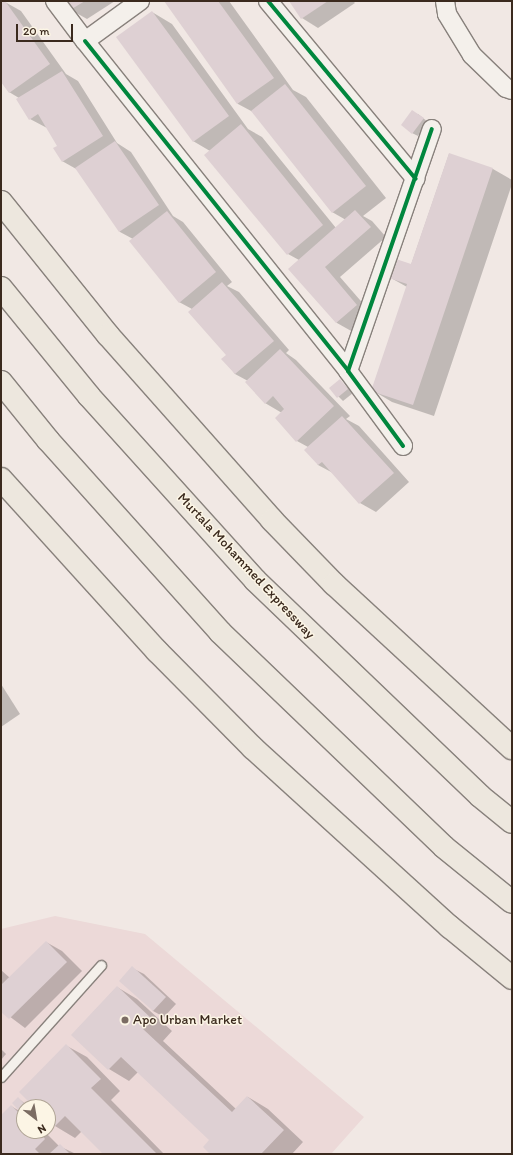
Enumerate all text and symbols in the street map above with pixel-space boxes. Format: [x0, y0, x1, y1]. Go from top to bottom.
scale bar [18, 16, 75, 42]
text: 20 m [23, 24, 50, 38]
street label: Murtala Mohammed Expressway [174, 490, 318, 642]
place label: Apo Urban Market [133, 1012, 243, 1028]
marker: Apo Urban Market [120, 1015, 130, 1025]
north arrow [16, 1099, 56, 1139]
text: N [35, 1121, 48, 1136]

